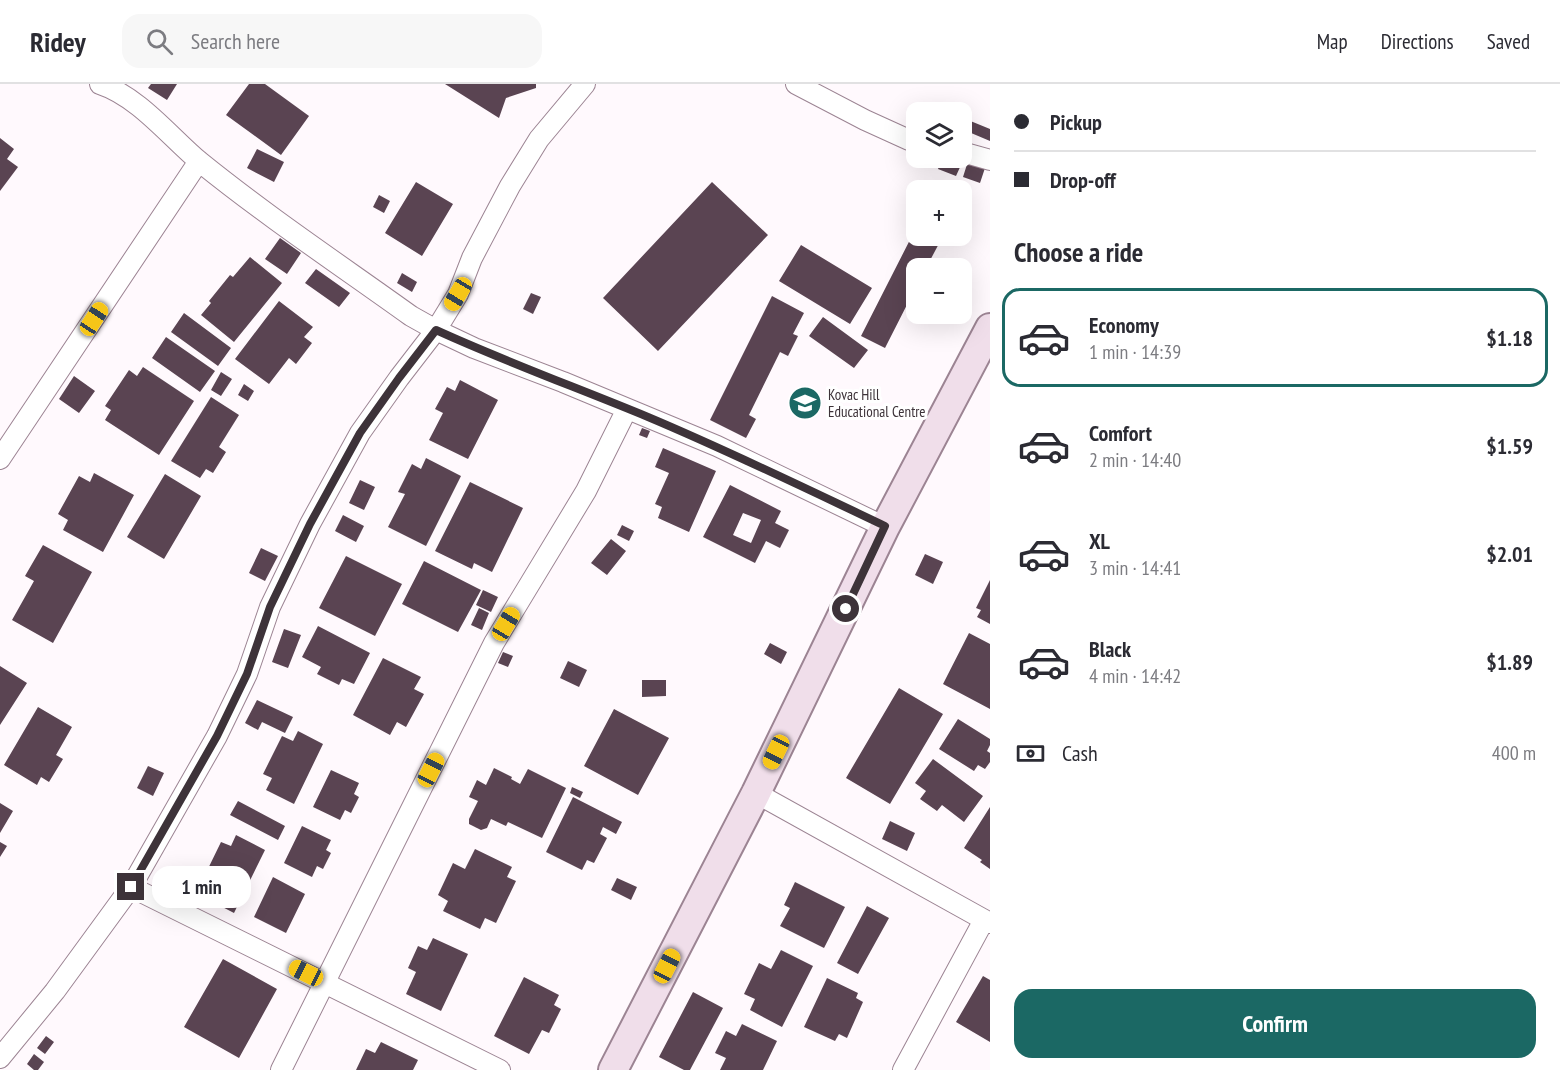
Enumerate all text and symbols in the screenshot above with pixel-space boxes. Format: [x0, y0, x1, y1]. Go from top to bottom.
search box [122, 14, 542, 68]
text: Ridey [30, 23, 86, 60]
icon: search [143, 25, 176, 58]
text: Search here [191, 27, 280, 55]
text: Map [1317, 28, 1348, 55]
text: Directions [1381, 28, 1454, 55]
text: Saved [1487, 28, 1530, 55]
map controls [906, 102, 972, 324]
button: layers [906, 102, 972, 168]
text: Pickup [1050, 108, 1102, 136]
text: Drop-off [1050, 166, 1116, 194]
button: + [906, 180, 972, 246]
text: Choose a ride [1014, 235, 1143, 269]
button: − [906, 258, 972, 324]
car [441, 274, 475, 314]
car [77, 299, 111, 339]
icon: car [1017, 311, 1071, 365]
text: Economy [1089, 311, 1159, 339]
text: $1.18 [1486, 324, 1533, 352]
text: 1 min · 14:39 [1089, 339, 1181, 365]
school or university icon: Kovac Hill Educational Centre [787, 385, 823, 421]
place label: Kovac Hill Educational Centre [828, 385, 926, 421]
icon: car [1017, 419, 1071, 473]
text: Comfort [1089, 419, 1152, 447]
text: $1.59 [1486, 432, 1533, 460]
text: 2 min · 14:40 [1089, 447, 1181, 473]
icon: car [1017, 527, 1071, 581]
text: XL [1089, 527, 1110, 555]
text: $2.01 [1486, 540, 1533, 568]
text: 3 min · 14:41 [1089, 555, 1181, 581]
route start [832, 595, 859, 622]
car [489, 604, 523, 644]
icon: car [1017, 635, 1071, 689]
text: Black [1089, 635, 1131, 663]
text: $1.89 [1486, 648, 1533, 676]
text: 4 min · 14:42 [1089, 663, 1181, 689]
car [760, 732, 792, 772]
icon: cash [1014, 737, 1047, 770]
text: Cash [1062, 739, 1098, 767]
text: 400 m [1492, 740, 1536, 766]
car [415, 750, 447, 790]
callout: 1 min [152, 866, 251, 908]
route end [117, 873, 144, 900]
text: 1 min [181, 874, 222, 900]
car [651, 946, 683, 986]
car [286, 957, 326, 989]
button: Confirm [1014, 989, 1536, 1058]

